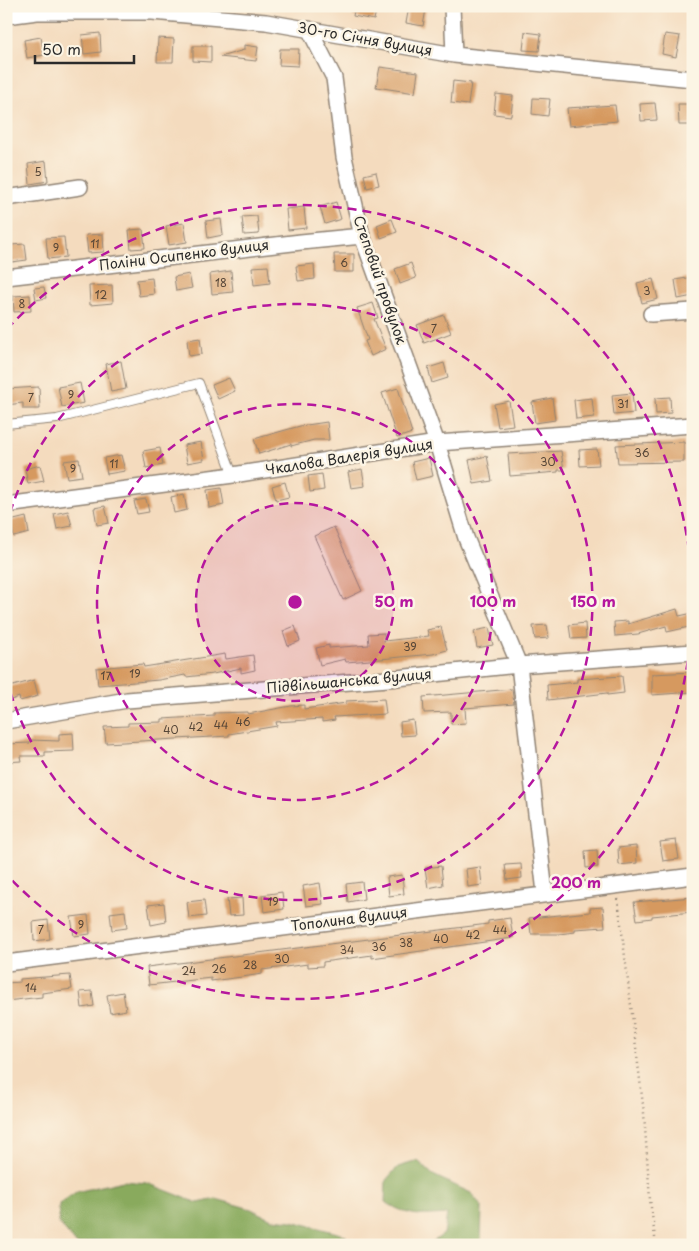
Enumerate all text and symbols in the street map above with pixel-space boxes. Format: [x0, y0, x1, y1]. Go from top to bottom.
street label: 30-го Січня вулиця [296, 16, 434, 61]
scale bar [35, 32, 134, 64]
text: 50 m [42, 37, 81, 60]
house number: 5 [34, 163, 42, 180]
street label: Степовий провулок [349, 213, 413, 348]
street label: Поліни Осипенко вулиця [98, 234, 270, 275]
house number: 11 [90, 235, 100, 252]
house number: 9 [53, 239, 59, 256]
house number: 6 [340, 254, 348, 271]
house number: 18 [215, 274, 227, 291]
house number: 3 [643, 282, 651, 299]
house number: 12 [95, 286, 108, 303]
house number: 8 [19, 295, 26, 312]
house number: 7 [431, 320, 437, 337]
house number: 9 [68, 386, 74, 403]
house number: 7 [28, 389, 34, 406]
house number: 31 [617, 395, 629, 412]
street label: Чкалова Валерія вулиця [264, 433, 434, 480]
house number: 36 [635, 444, 650, 461]
house number: 30 [540, 453, 556, 470]
house number: 11 [109, 455, 119, 472]
house number: 9 [70, 460, 76, 477]
text: 50 m [375, 589, 413, 612]
text: 100 m [470, 589, 516, 612]
text: 150 m [570, 589, 616, 612]
centre of rings [286, 593, 304, 611]
house number: 39 [403, 638, 417, 655]
street label: Підвільшанська вулиця [266, 663, 432, 698]
house number: 19 [129, 665, 141, 682]
house number: 17 [101, 667, 112, 684]
house number: 46 [236, 713, 251, 730]
house number: 44 [214, 716, 228, 733]
house number: 42 [189, 718, 204, 735]
house number: 40 [163, 721, 179, 738]
text: 200 m [551, 870, 601, 893]
house number: 19 [267, 893, 279, 910]
street label: Тополина вулиця [290, 901, 408, 936]
house number: 9 [78, 916, 84, 933]
house number: 7 [38, 921, 44, 938]
house number: 44 [493, 921, 507, 938]
house number: 42 [466, 926, 481, 943]
house number: 40 [433, 930, 449, 947]
house number: 38 [399, 934, 413, 951]
house number: 36 [372, 938, 387, 955]
house number: 34 [340, 941, 354, 958]
house number: 30 [274, 950, 290, 967]
house number: 28 [243, 956, 257, 973]
house number: 26 [211, 960, 227, 977]
house number: 24 [182, 962, 196, 979]
house number: 14 [25, 979, 37, 996]

